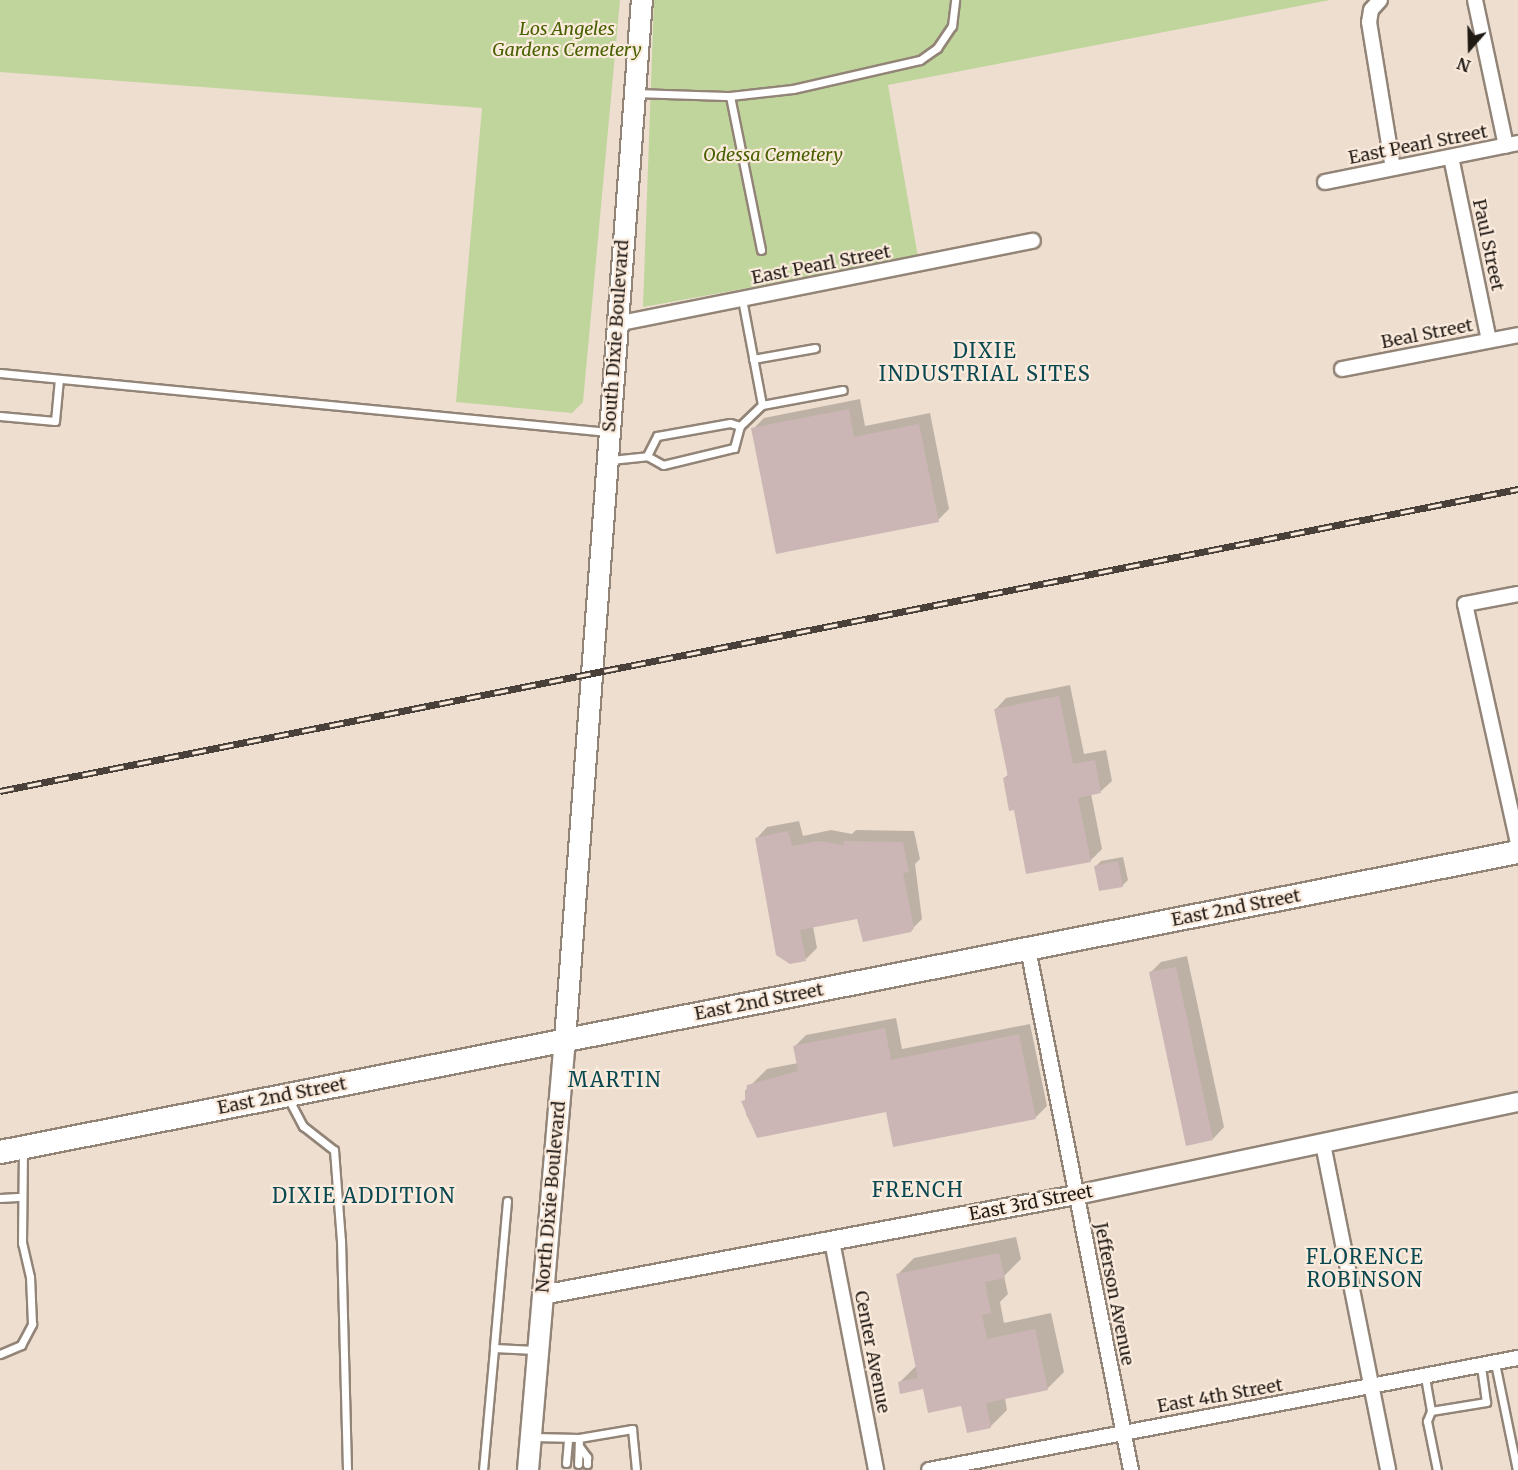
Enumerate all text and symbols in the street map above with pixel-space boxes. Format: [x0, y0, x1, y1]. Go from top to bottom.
north arrow [1440, 18, 1500, 78]
park label: Los Angeles Gardens Cemetery [492, 19, 642, 62]
text: N [1454, 53, 1473, 76]
street label: East Pearl Street [1347, 121, 1489, 169]
park label: Odessa Cemetery [703, 144, 843, 166]
street label: Paul Street [1468, 197, 1508, 293]
street label: South Dixie Boulevard [599, 239, 633, 433]
street label: East Pearl Street [750, 241, 892, 289]
street label: Beal Street [1379, 315, 1475, 353]
district label: DIXIE INDUSTRIAL SITES [879, 339, 1091, 386]
street label: East 2nd Street [1170, 885, 1302, 931]
street label: East 2nd Street [693, 979, 825, 1025]
district label: MARTIN [568, 1067, 662, 1091]
street label: East 2nd Street [216, 1073, 348, 1119]
street label: North Dixie Boulevard [532, 1100, 570, 1294]
district label: FRENCH [872, 1177, 964, 1201]
street label: East 3rd Street [967, 1180, 1095, 1226]
district label: DIXIE ADDITION [272, 1183, 456, 1207]
street label: Jefferson Avenue [1090, 1221, 1138, 1367]
district label: FLORENCE ROBINSON [1306, 1245, 1424, 1292]
street label: Center Avenue [850, 1289, 894, 1415]
street label: East 4th Street [1155, 1374, 1285, 1418]

